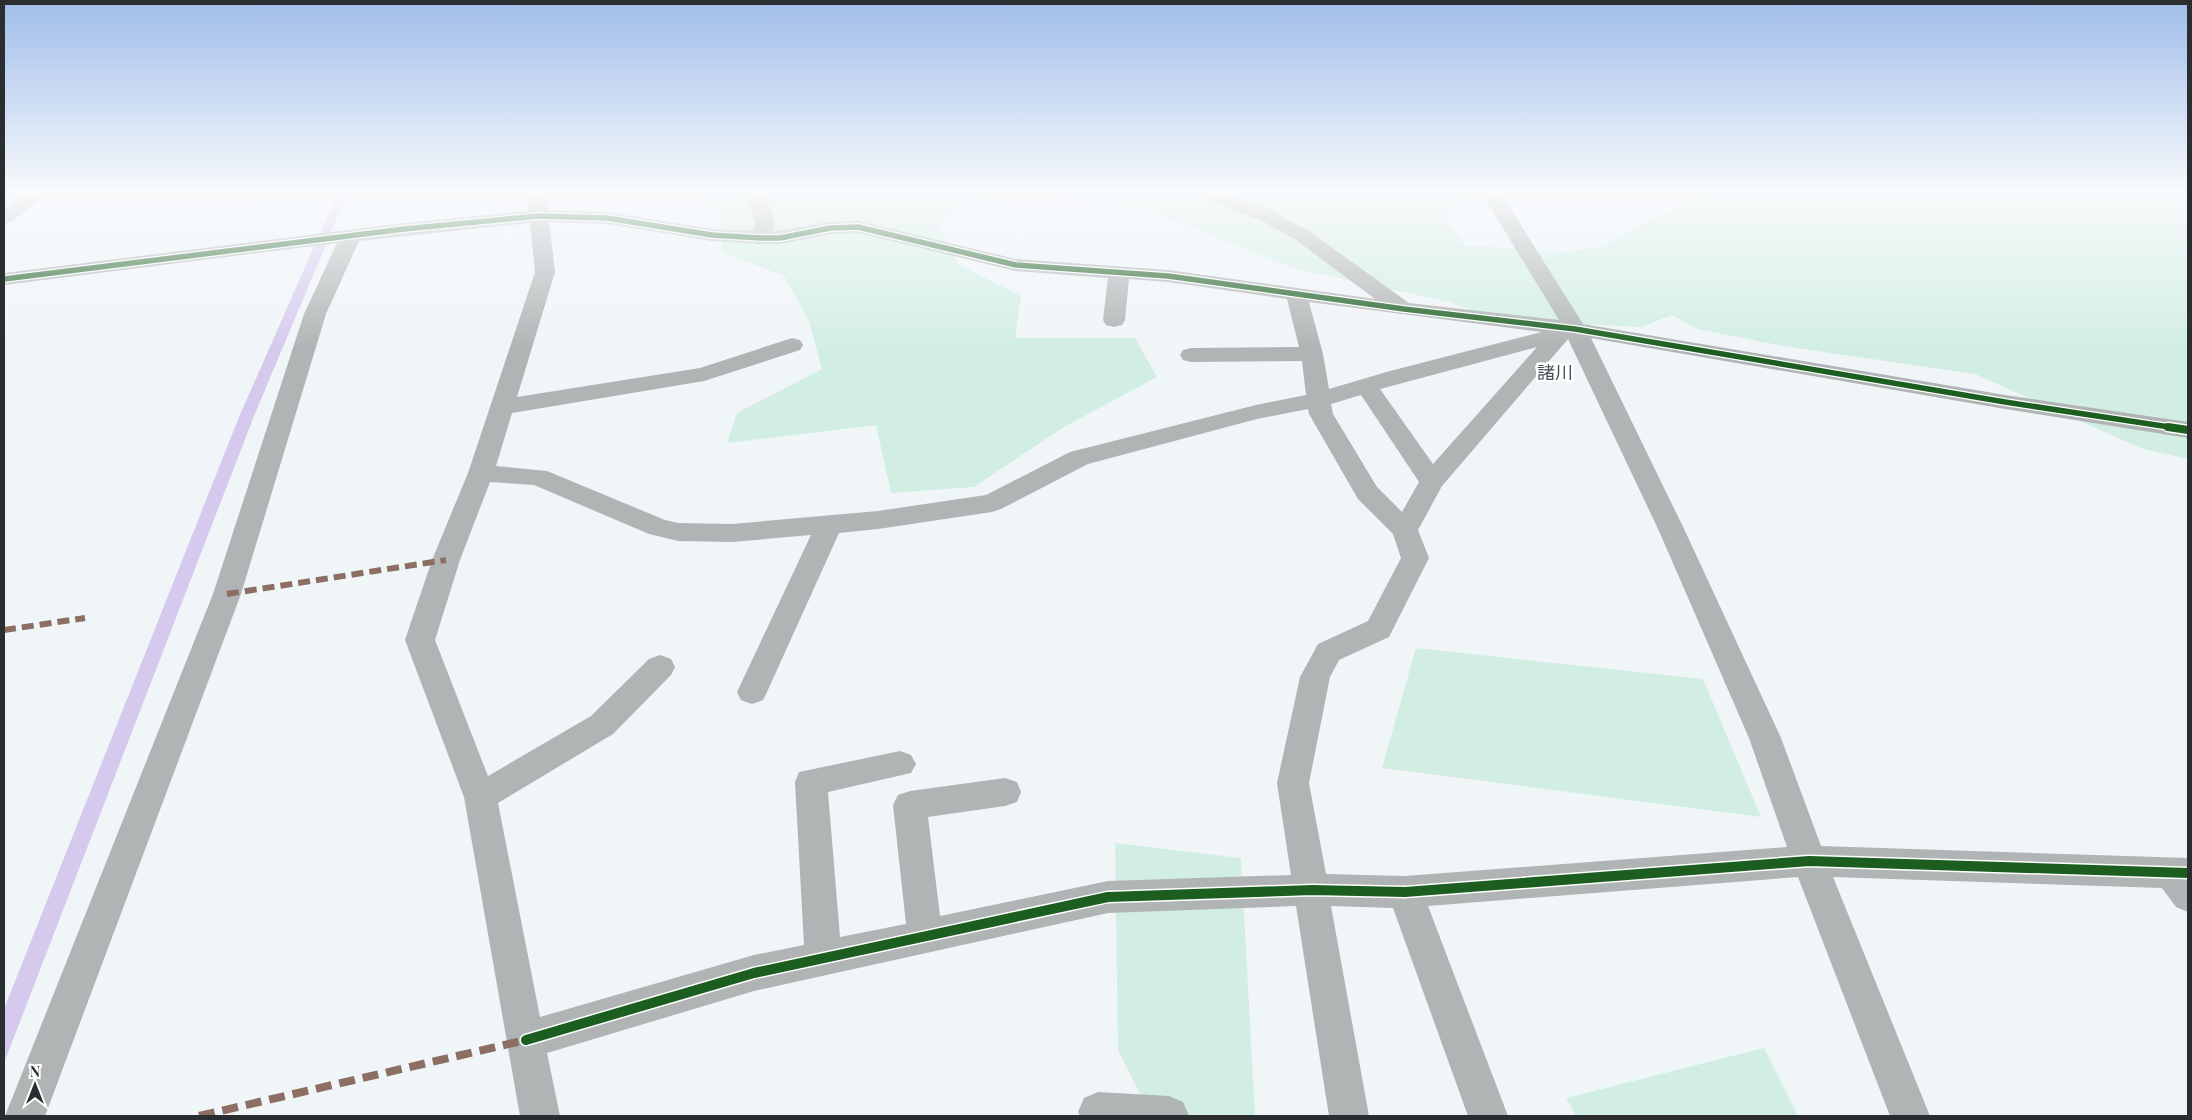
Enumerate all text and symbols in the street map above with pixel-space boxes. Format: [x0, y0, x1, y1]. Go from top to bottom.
district label: 諸川 [1537, 360, 1573, 384]
north arrow [10, 1060, 60, 1110]
text: N [30, 1062, 40, 1081]

